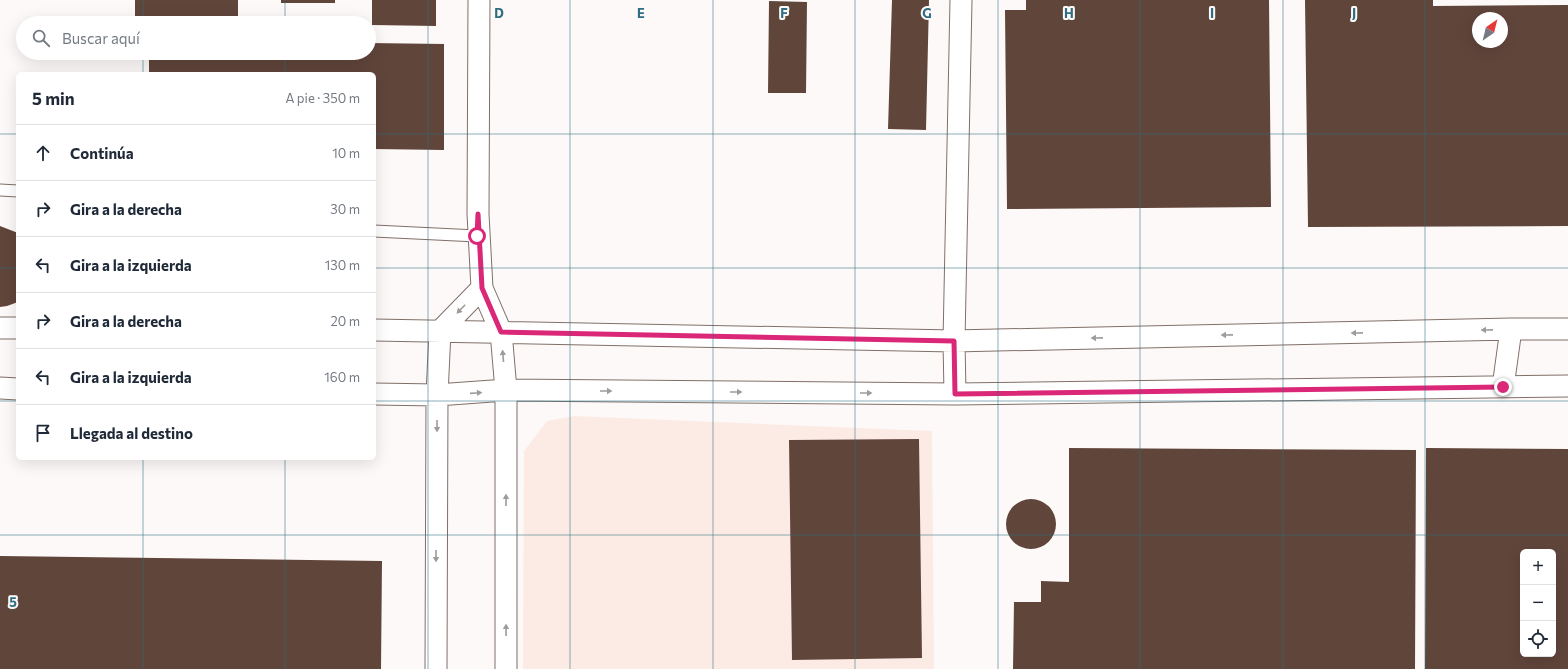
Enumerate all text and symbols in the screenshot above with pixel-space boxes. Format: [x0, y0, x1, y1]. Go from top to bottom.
text: D [494, 5, 504, 21]
text: E [637, 5, 645, 21]
text: F [780, 5, 788, 21]
text: G [922, 5, 932, 21]
text: H [1064, 5, 1074, 21]
text: I [1210, 5, 1214, 21]
text: J [1352, 5, 1356, 21]
north arrow [1472, 12, 1508, 48]
search box [16, 16, 376, 60]
icon: search [30, 27, 52, 49]
text: Buscar aquí [62, 29, 140, 47]
text: 5 min [32, 88, 75, 109]
text: A pie · 350 m [285, 90, 360, 106]
icon: ahead [32, 142, 54, 164]
text: Continúa [70, 144, 134, 162]
text: 10 m [332, 145, 360, 161]
icon: right [32, 198, 54, 220]
text: Gira a la derecha [70, 200, 182, 218]
text: 30 m [330, 201, 360, 217]
route start [468, 227, 486, 245]
icon: left [32, 254, 54, 276]
text: Gira a la izquierda [70, 256, 192, 274]
text: 130 m [325, 257, 360, 273]
one-way arrow [456, 304, 466, 314]
icon: right [32, 310, 54, 332]
text: Gira a la derecha [70, 312, 182, 330]
text: 20 m [331, 313, 360, 329]
one-way arrow [1480, 327, 1493, 333]
one-way arrow [1351, 329, 1363, 336]
one-way arrow [1220, 332, 1233, 338]
one-way arrow [1090, 335, 1103, 341]
one-way arrow [500, 350, 507, 362]
icon: left [32, 366, 54, 388]
text: Gira a la izquierda [70, 368, 192, 386]
text: 160 m [324, 369, 360, 385]
route end [1494, 378, 1512, 396]
one-way arrow [600, 388, 613, 394]
one-way arrow [470, 389, 482, 396]
one-way arrow [730, 389, 743, 395]
one-way arrow [860, 390, 873, 396]
one-way arrow [434, 420, 440, 433]
icon: arrive [32, 422, 54, 444]
text: Llegada al destino [70, 424, 193, 442]
one-way arrow [503, 493, 509, 506]
map controls [1520, 549, 1556, 657]
button: + [1520, 549, 1556, 585]
one-way arrow [433, 550, 439, 563]
button: − [1520, 585, 1556, 621]
text: 5 [9, 594, 17, 610]
button: locate [1520, 621, 1556, 657]
one-way arrow [503, 623, 509, 636]

